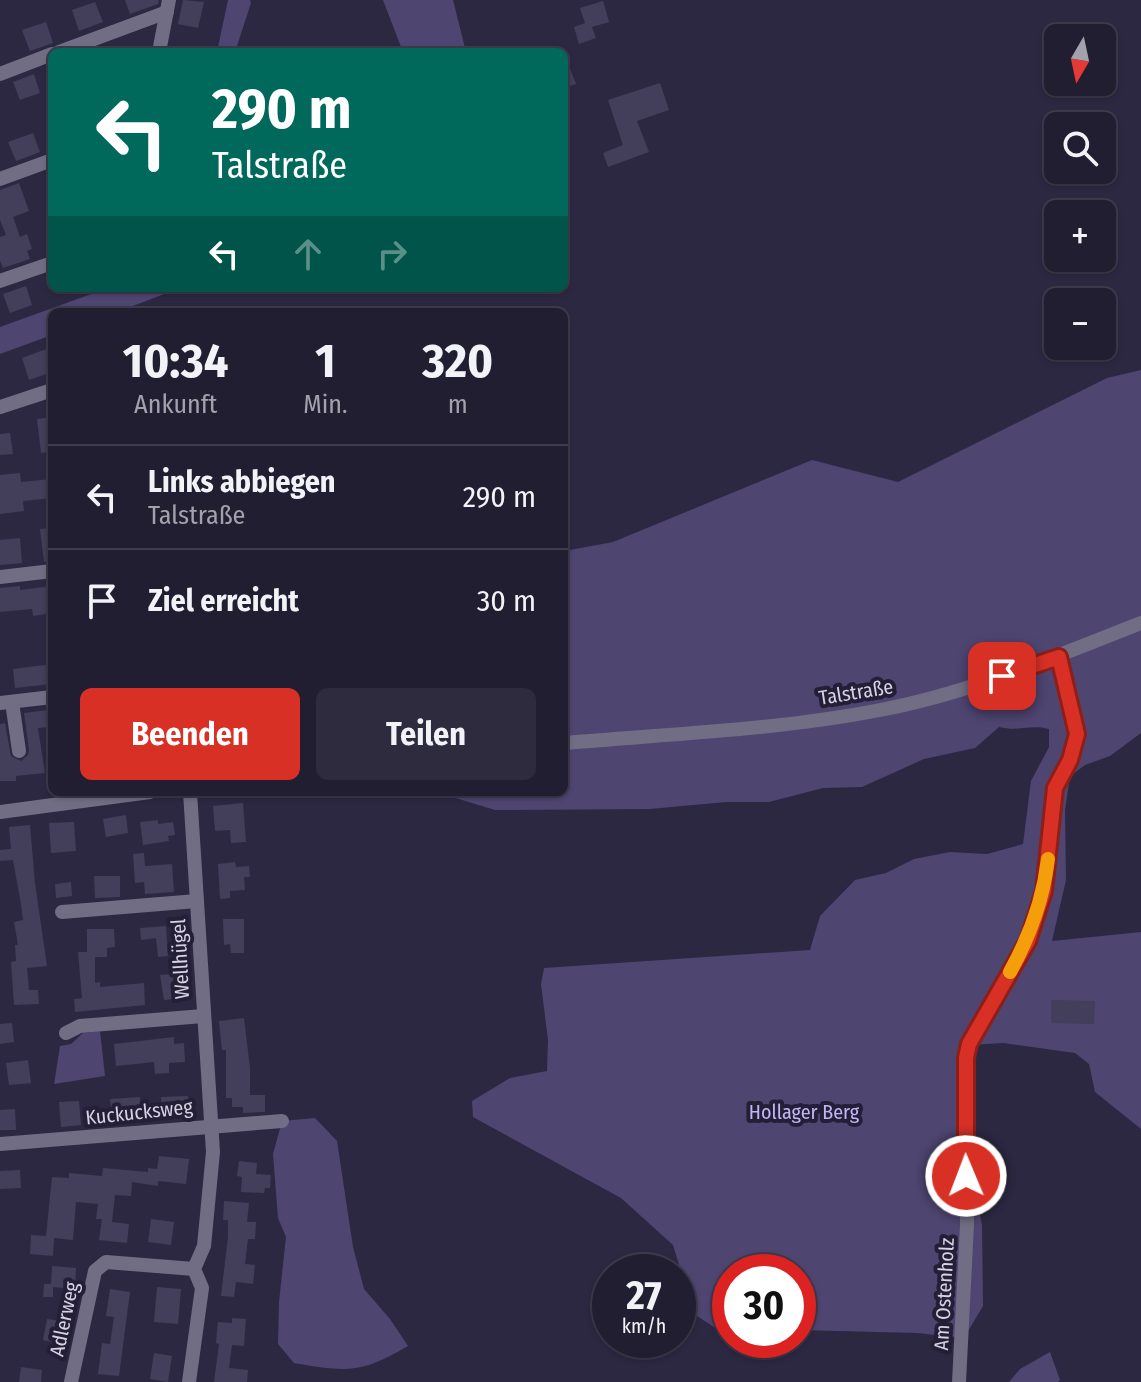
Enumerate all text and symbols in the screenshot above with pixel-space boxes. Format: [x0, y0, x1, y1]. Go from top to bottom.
north arrow [1044, 24, 1116, 96]
map controls [1044, 24, 1116, 360]
text: 290 m [212, 76, 352, 143]
icon: left [80, 80, 184, 184]
button: search [1044, 112, 1116, 184]
text: Talstraße [212, 144, 347, 188]
button: + [1044, 200, 1116, 272]
icon: left [202, 232, 246, 276]
icon: ahead [286, 232, 330, 276]
icon: right [370, 232, 414, 276]
button: − [1044, 288, 1116, 360]
text: 10:34 [123, 332, 228, 390]
text: 1 [315, 332, 336, 390]
text: 320 [422, 332, 493, 390]
text: Ankunft [134, 389, 217, 420]
text: Min. [303, 389, 348, 420]
text: m [448, 389, 468, 420]
text: Links abbiegen [148, 464, 336, 500]
icon: left [80, 475, 124, 519]
text: 290 m [463, 479, 536, 515]
text: Talstraße [148, 500, 245, 531]
icon: arrive [80, 579, 124, 623]
text: Ziel erreicht [148, 583, 299, 619]
text: 30 m [477, 583, 536, 619]
pin [968, 642, 1036, 710]
icon: arrive [980, 654, 1024, 698]
street label: Talstraße [817, 674, 895, 710]
button: Beenden [80, 688, 300, 780]
button: Teilen [316, 688, 536, 780]
street label: Wellhügel [166, 918, 194, 1000]
street label: Kuckucksweg [84, 1094, 194, 1130]
park label: Hollager Berg [749, 1100, 860, 1124]
position arrow [924, 1134, 1008, 1218]
street label: Am Ostenholz [929, 1237, 959, 1351]
speed limit sign: 30 [712, 1254, 816, 1358]
text: 27 [626, 1272, 662, 1320]
street label: Adlerweg [44, 1279, 84, 1359]
text: km/h [622, 1314, 666, 1338]

